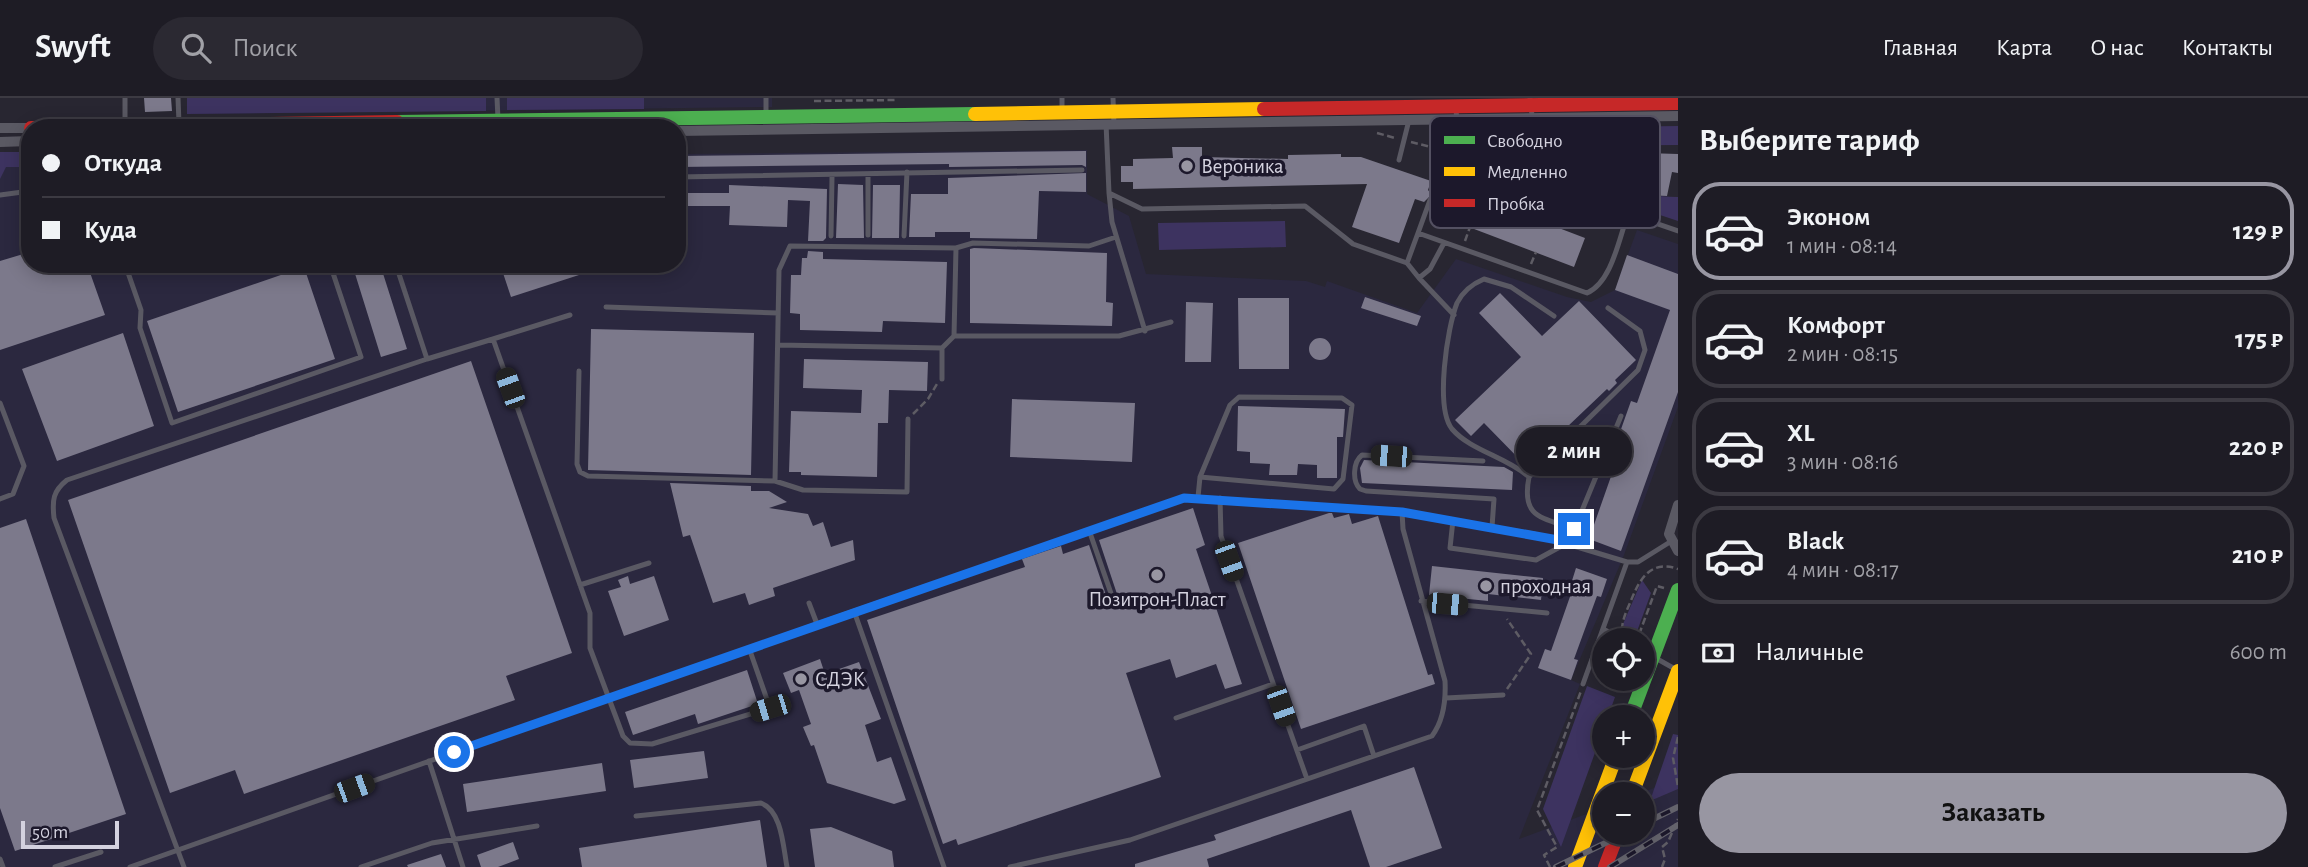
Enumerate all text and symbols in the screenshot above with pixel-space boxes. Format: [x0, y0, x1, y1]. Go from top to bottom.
search box [153, 17, 643, 80]
icon: search [177, 29, 215, 67]
text: Swyft [35, 31, 111, 64]
text: Поиск [233, 35, 298, 61]
text: Главная [1883, 36, 1958, 60]
text: Карта [1996, 36, 2052, 60]
text: О нас [2090, 36, 2144, 60]
text: Контакты [2182, 36, 2273, 60]
legend [1430, 116, 1660, 228]
text: Выберите тариф [1699, 124, 1920, 156]
text: Свободно [1487, 132, 1563, 151]
text: Откуда [84, 150, 162, 176]
place label: Вероника [1201, 156, 1284, 177]
marker: Вероника [1179, 158, 1195, 174]
text: Медленно [1487, 163, 1567, 182]
text: Пробка [1487, 195, 1545, 214]
icon: car [1703, 200, 1766, 263]
text: Эконом [1787, 204, 1870, 230]
text: Куда [84, 217, 137, 243]
text: 129 ₽ [2233, 218, 2283, 244]
text: 1 мин · 08:14 [1787, 235, 1897, 258]
icon: car [1703, 308, 1766, 371]
text: Комфорт [1787, 312, 1885, 338]
text: 175 ₽ [2235, 326, 2283, 352]
text: 2 мин · 08:15 [1787, 343, 1898, 366]
car [493, 365, 528, 411]
icon: car [1703, 416, 1766, 479]
text: XL [1787, 420, 1814, 446]
callout: 2 мин [1516, 428, 1632, 476]
text: 220 ₽ [2229, 434, 2283, 460]
text: 2 мин [1547, 440, 1601, 463]
car [1370, 444, 1413, 468]
text: 3 мин · 08:16 [1787, 451, 1898, 474]
route end [1558, 513, 1590, 545]
icon: car [1703, 524, 1766, 587]
text: Black [1787, 528, 1844, 554]
car [1212, 538, 1247, 584]
text: 210 ₽ [2232, 542, 2283, 568]
text: 4 мин · 08:17 [1787, 559, 1899, 582]
marker: Позитрон-Пласт [1149, 567, 1165, 583]
place label: проходная [1500, 576, 1591, 597]
marker: проходная [1478, 578, 1494, 594]
place label: Позитрон-Пласт [1088, 589, 1226, 610]
car [1426, 592, 1469, 616]
map controls [1592, 628, 1655, 845]
button: locate [1592, 628, 1655, 691]
icon: cash [1699, 634, 1737, 672]
text: Наличные [1755, 639, 1864, 665]
text: 600 m [2230, 641, 2287, 664]
place label: СДЭК [815, 669, 865, 690]
marker: СДЭК [793, 671, 809, 687]
car [1264, 683, 1299, 729]
car [747, 692, 794, 724]
button: + [1592, 705, 1655, 768]
route start [438, 736, 470, 768]
car [331, 771, 378, 805]
button: Заказать [1699, 773, 2287, 853]
button: − [1592, 782, 1655, 845]
scale bar [21, 818, 119, 850]
text: 50 m [32, 823, 68, 842]

